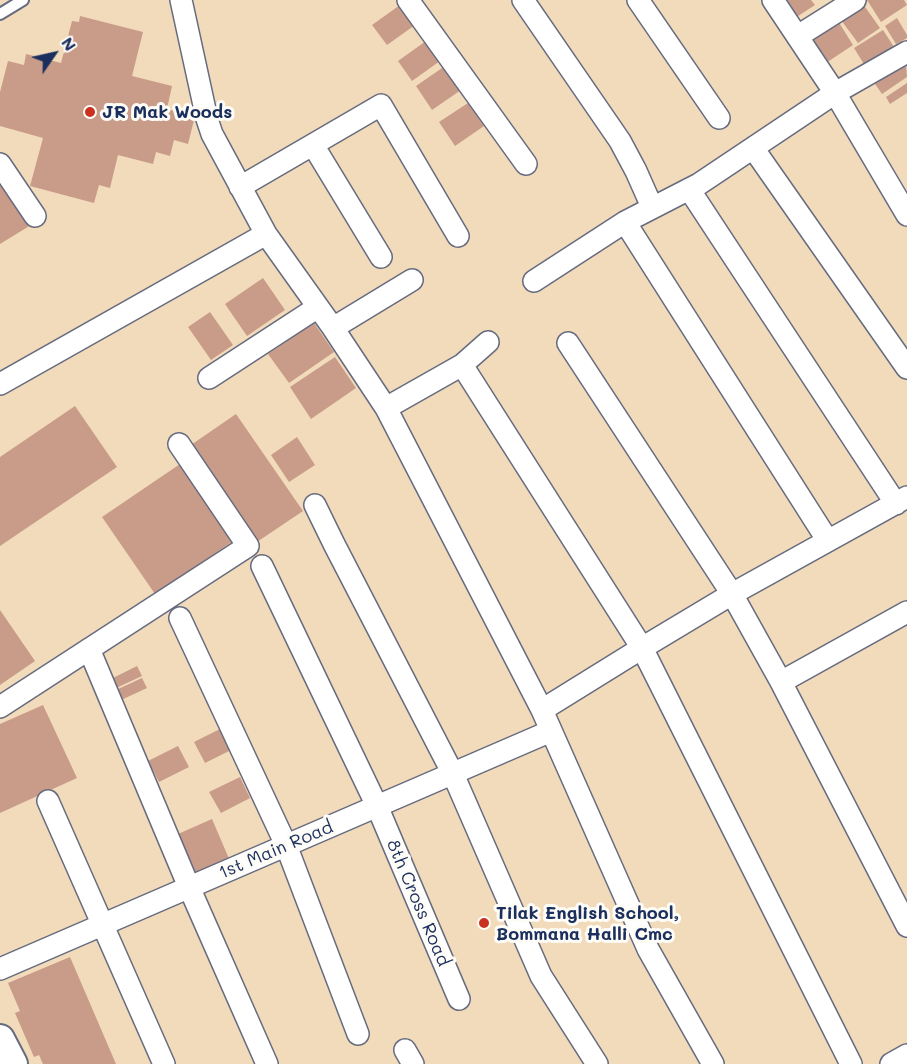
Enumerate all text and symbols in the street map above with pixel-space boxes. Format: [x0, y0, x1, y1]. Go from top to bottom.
north arrow [24, 24, 84, 84]
text: N [57, 33, 81, 55]
place label: JR Mak Woods [102, 101, 232, 123]
marker: JR Mak Woods [83, 105, 97, 119]
street label: 1st Main Road [216, 816, 336, 884]
street label: 8th Cross Road [382, 836, 454, 970]
place label: Tilak English School, Bommana Halli Cmc [496, 902, 679, 944]
marker: Tilak English School, Bommana Halli Cmc [477, 916, 491, 930]

